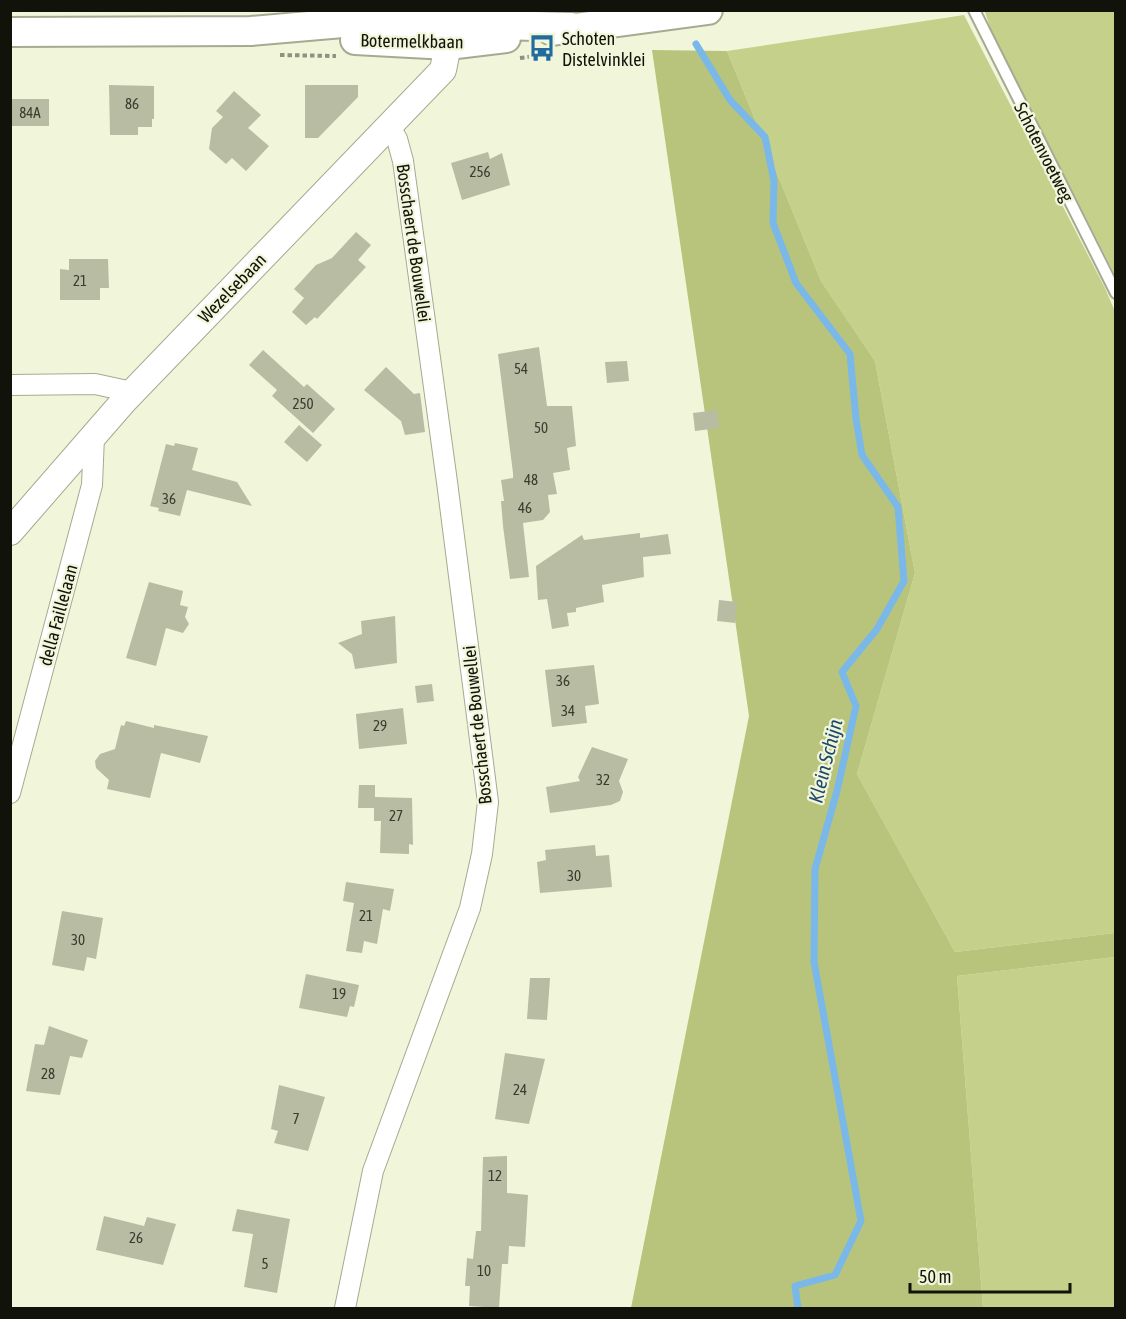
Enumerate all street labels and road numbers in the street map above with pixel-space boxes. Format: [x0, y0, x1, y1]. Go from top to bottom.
street label: Botermelkbaan [360, 30, 464, 52]
street label: Schotenvoetweg [1010, 99, 1078, 205]
street label: Bosschaert de Bouwellei [392, 162, 436, 324]
street label: Wezelsebaan [194, 249, 270, 327]
street label: della Faillelaan [34, 562, 82, 668]
street label: Bosschaert de Bouwellei [458, 644, 496, 806]

